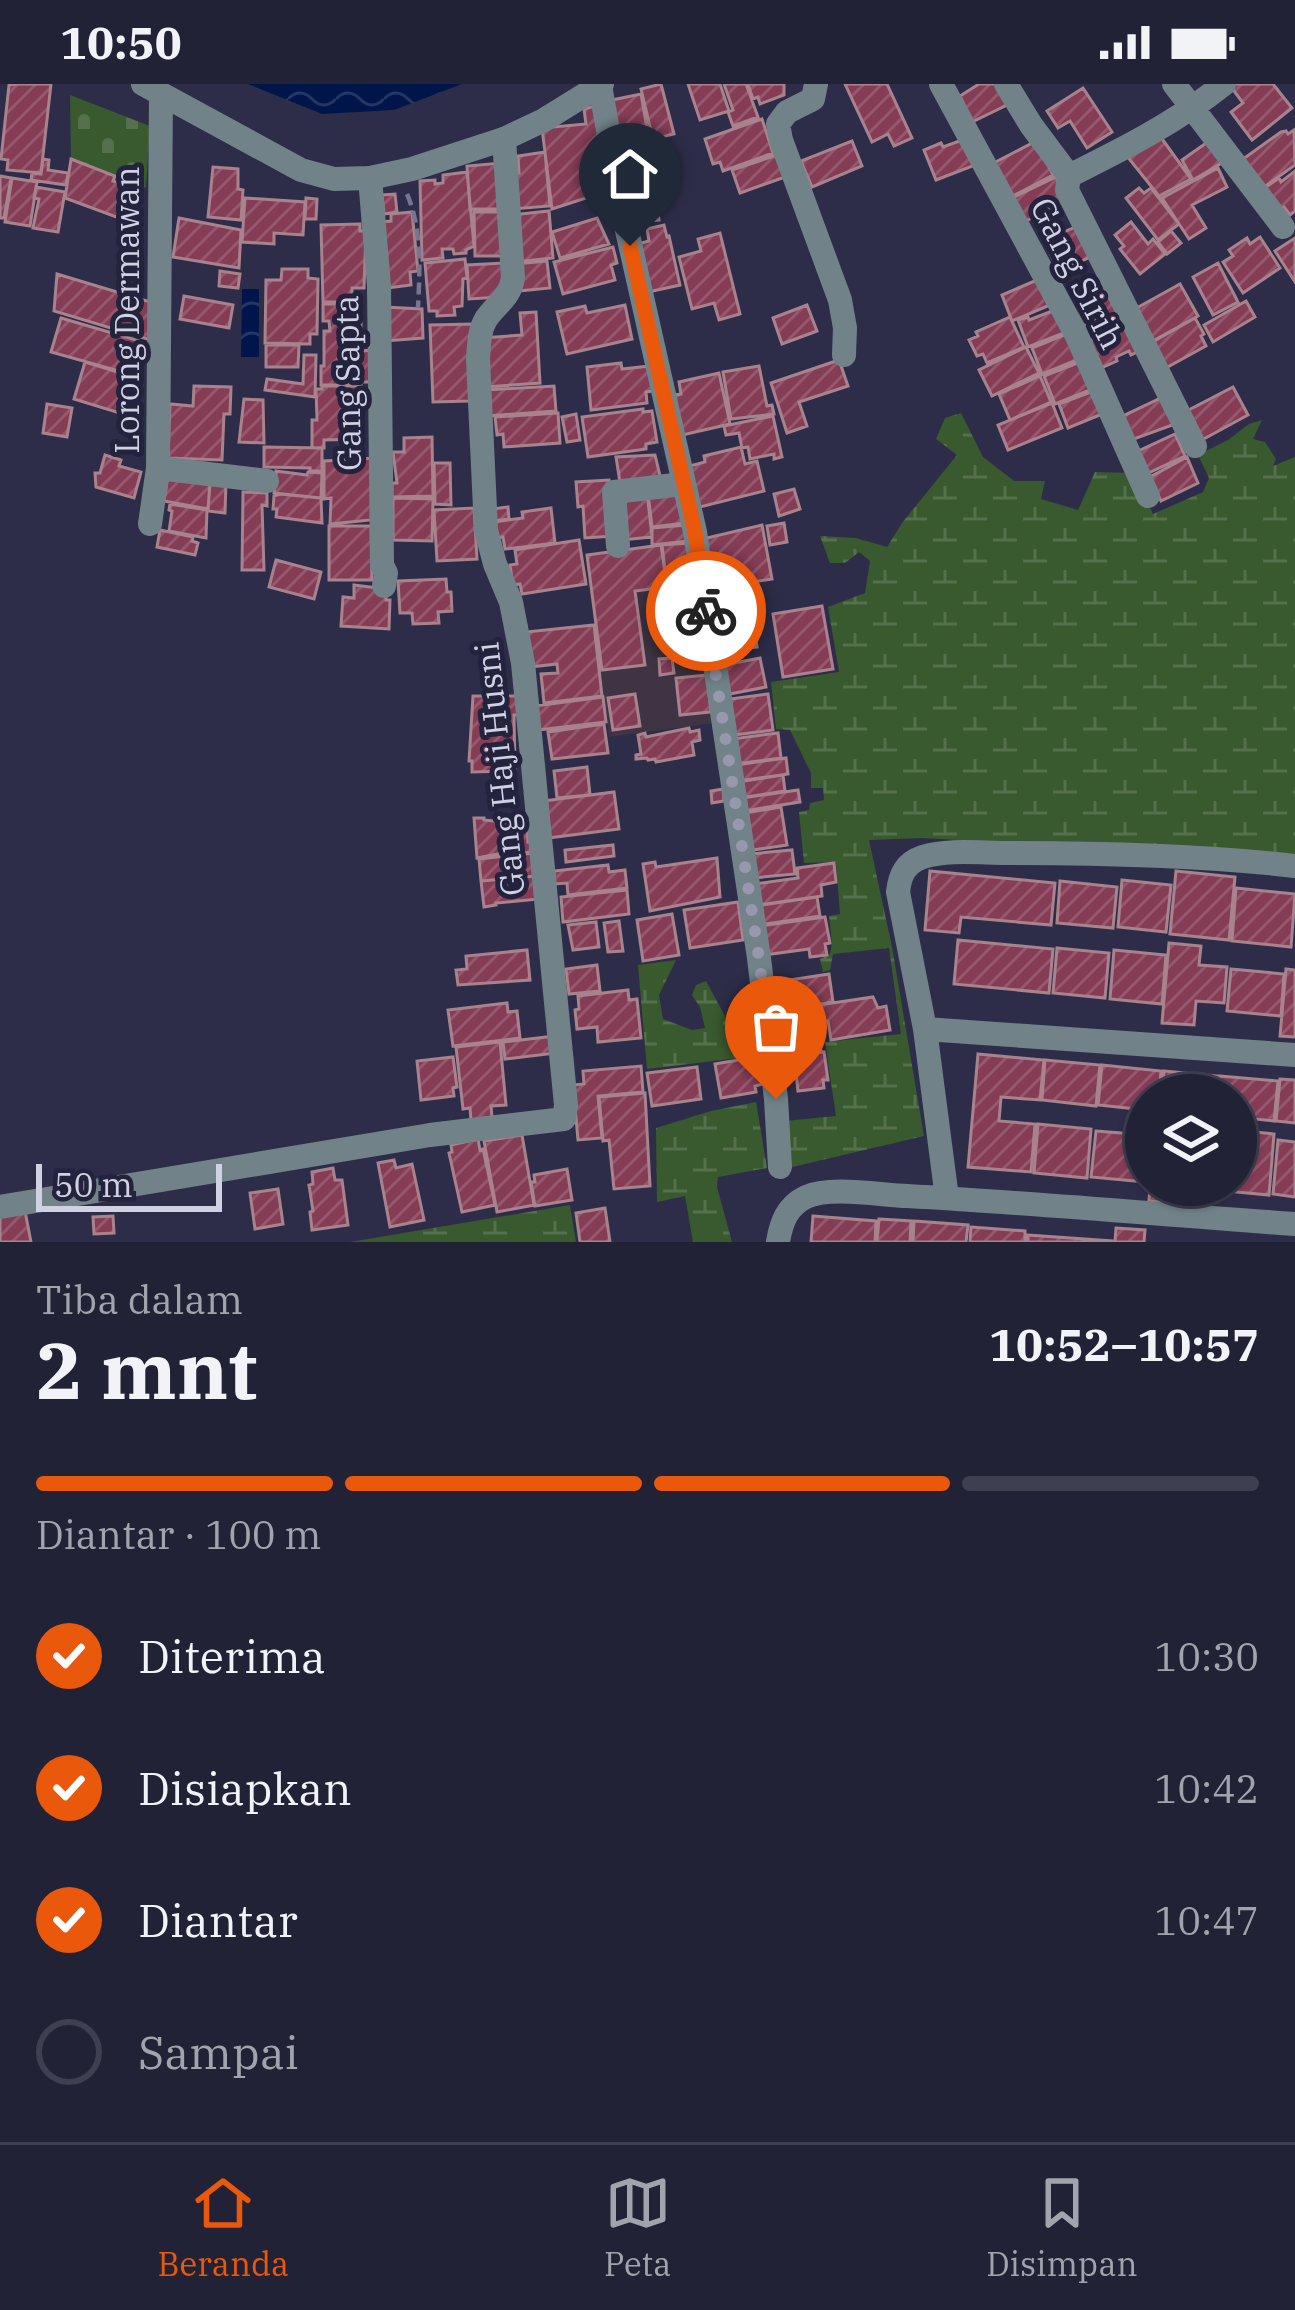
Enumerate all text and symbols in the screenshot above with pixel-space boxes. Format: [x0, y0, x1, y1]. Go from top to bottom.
text: 10:50 [60, 13, 182, 71]
pin [579, 123, 681, 246]
icon: home [597, 141, 663, 207]
street label: Lorong Dermawan [105, 166, 148, 454]
street label: Gang Sirih [1022, 190, 1134, 356]
street label: Gang Sapta [324, 295, 370, 471]
courier [646, 551, 766, 671]
icon: bike [673, 578, 739, 644]
street label: Gang Haji Husni [464, 640, 534, 898]
pin [725, 976, 827, 1099]
icon: bag [743, 994, 809, 1060]
map controls [1125, 1074, 1257, 1206]
button: layers [1125, 1074, 1257, 1206]
scale bar [36, 1158, 222, 1211]
text: 50 m [54, 1163, 133, 1206]
text: Tiba dalam [36, 1274, 243, 1325]
text: 10:52–10:57 [989, 1315, 1259, 1373]
text: 2 mnt [36, 1319, 257, 1420]
text: Diantar · 100 m [36, 1509, 322, 1560]
icon: check [36, 1623, 102, 1689]
text: Diterima [138, 1627, 326, 1685]
text: 10:30 [1154, 1631, 1259, 1682]
icon: check [36, 1755, 102, 1821]
text: Disiapkan [138, 1759, 352, 1817]
text: 10:42 [1154, 1763, 1259, 1814]
icon: check [36, 1887, 102, 1953]
text: Diantar [138, 1891, 298, 1949]
text: 10:47 [1154, 1895, 1259, 1946]
text: Sampai [138, 2023, 299, 2081]
tab: Beranda [157, 2170, 289, 2285]
tab: Peta [604, 2170, 671, 2285]
tab: Disimpan [986, 2170, 1138, 2285]

